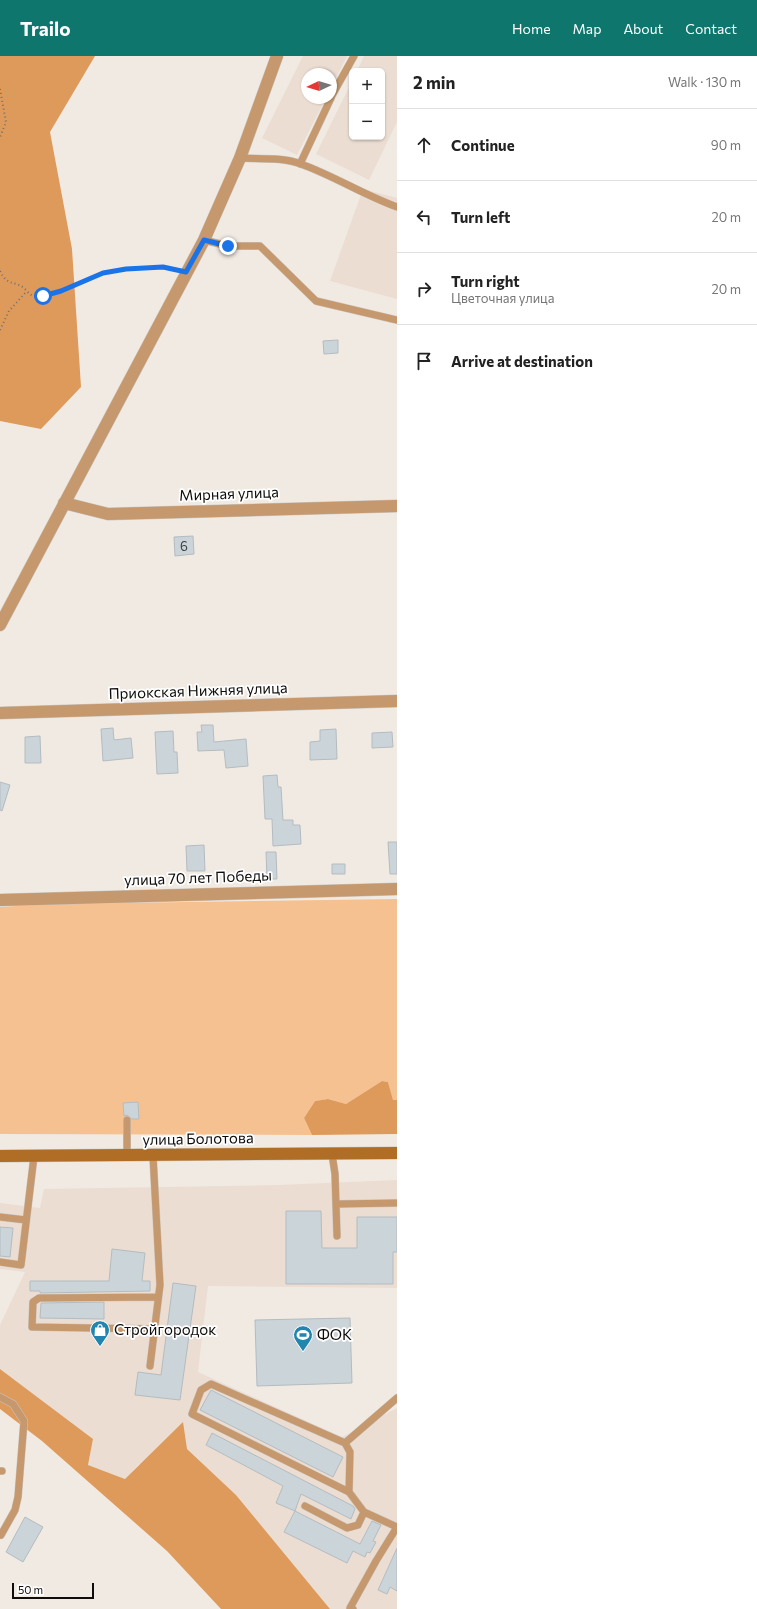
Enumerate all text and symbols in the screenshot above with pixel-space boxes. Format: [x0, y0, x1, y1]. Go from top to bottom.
text: Trailo [20, 17, 71, 40]
text: Home [512, 20, 551, 37]
text: Map [573, 20, 601, 37]
text: About [623, 20, 663, 37]
text: Contact [685, 20, 737, 37]
north arrow [301, 68, 337, 104]
map controls [349, 68, 385, 140]
button: + [349, 68, 385, 104]
text: 2 min [413, 72, 455, 93]
text: Walk · 130 m [668, 74, 741, 90]
button: − [349, 104, 385, 140]
icon: ahead [413, 134, 435, 156]
text: Continue [451, 136, 515, 154]
text: 90 m [711, 137, 741, 153]
icon: left [413, 206, 435, 228]
text: Turn left [451, 208, 510, 226]
text: 20 m [712, 209, 741, 225]
route end [219, 237, 237, 255]
text: Turn right [451, 272, 520, 290]
icon: right [413, 278, 435, 300]
text: 20 m [712, 281, 741, 297]
route start [34, 287, 52, 305]
text: Цветочная улица [451, 290, 554, 306]
icon: arrive [413, 350, 435, 372]
text: Arrive at destination [451, 352, 593, 370]
street label: Мирная улица [179, 482, 279, 504]
house number: 6 [180, 538, 188, 554]
street label: Приокская Нижняя улица [108, 678, 288, 702]
street label: улица 70 лет Победы [124, 865, 272, 889]
street label: улица Болотова [142, 1128, 254, 1148]
shop icon: Стройгородок [89, 1319, 111, 1347]
place label: Стройгородок [114, 1320, 216, 1338]
sports icon: ФОК [292, 1324, 314, 1352]
place label: ФОК [317, 1325, 352, 1343]
scale bar [12, 1581, 94, 1600]
text: 50 m [18, 1583, 43, 1596]

